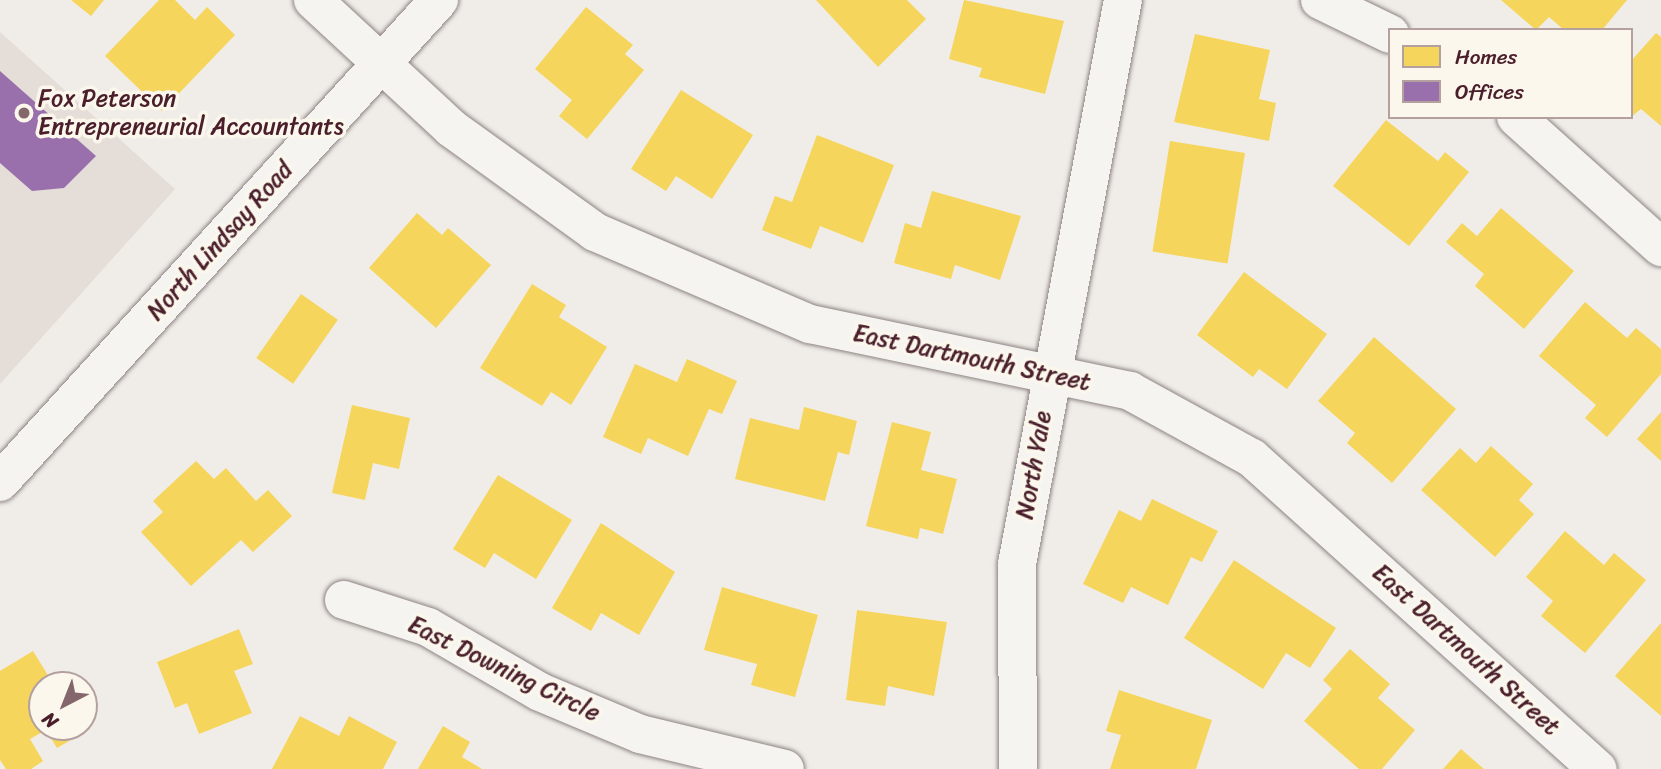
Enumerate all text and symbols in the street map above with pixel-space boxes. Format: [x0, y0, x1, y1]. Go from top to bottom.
legend [1388, 28, 1633, 119]
text: Homes [1455, 38, 1517, 76]
text: Offices [1455, 73, 1524, 111]
place label: Fox Peterson Entrepreneurial Accountants [38, 85, 345, 141]
marker: Fox Peterson Entrepreneurial Accountants [16, 105, 32, 121]
street label: North Lindsay Road [141, 156, 299, 326]
street label: East Dartmouth Street [850, 319, 1094, 397]
street label: North Yale [1010, 408, 1058, 522]
street label: East Dartmouth Street [1366, 558, 1566, 742]
street label: East Downing Circle [403, 610, 605, 728]
north arrow [28, 671, 98, 741]
text: N [34, 704, 66, 737]

